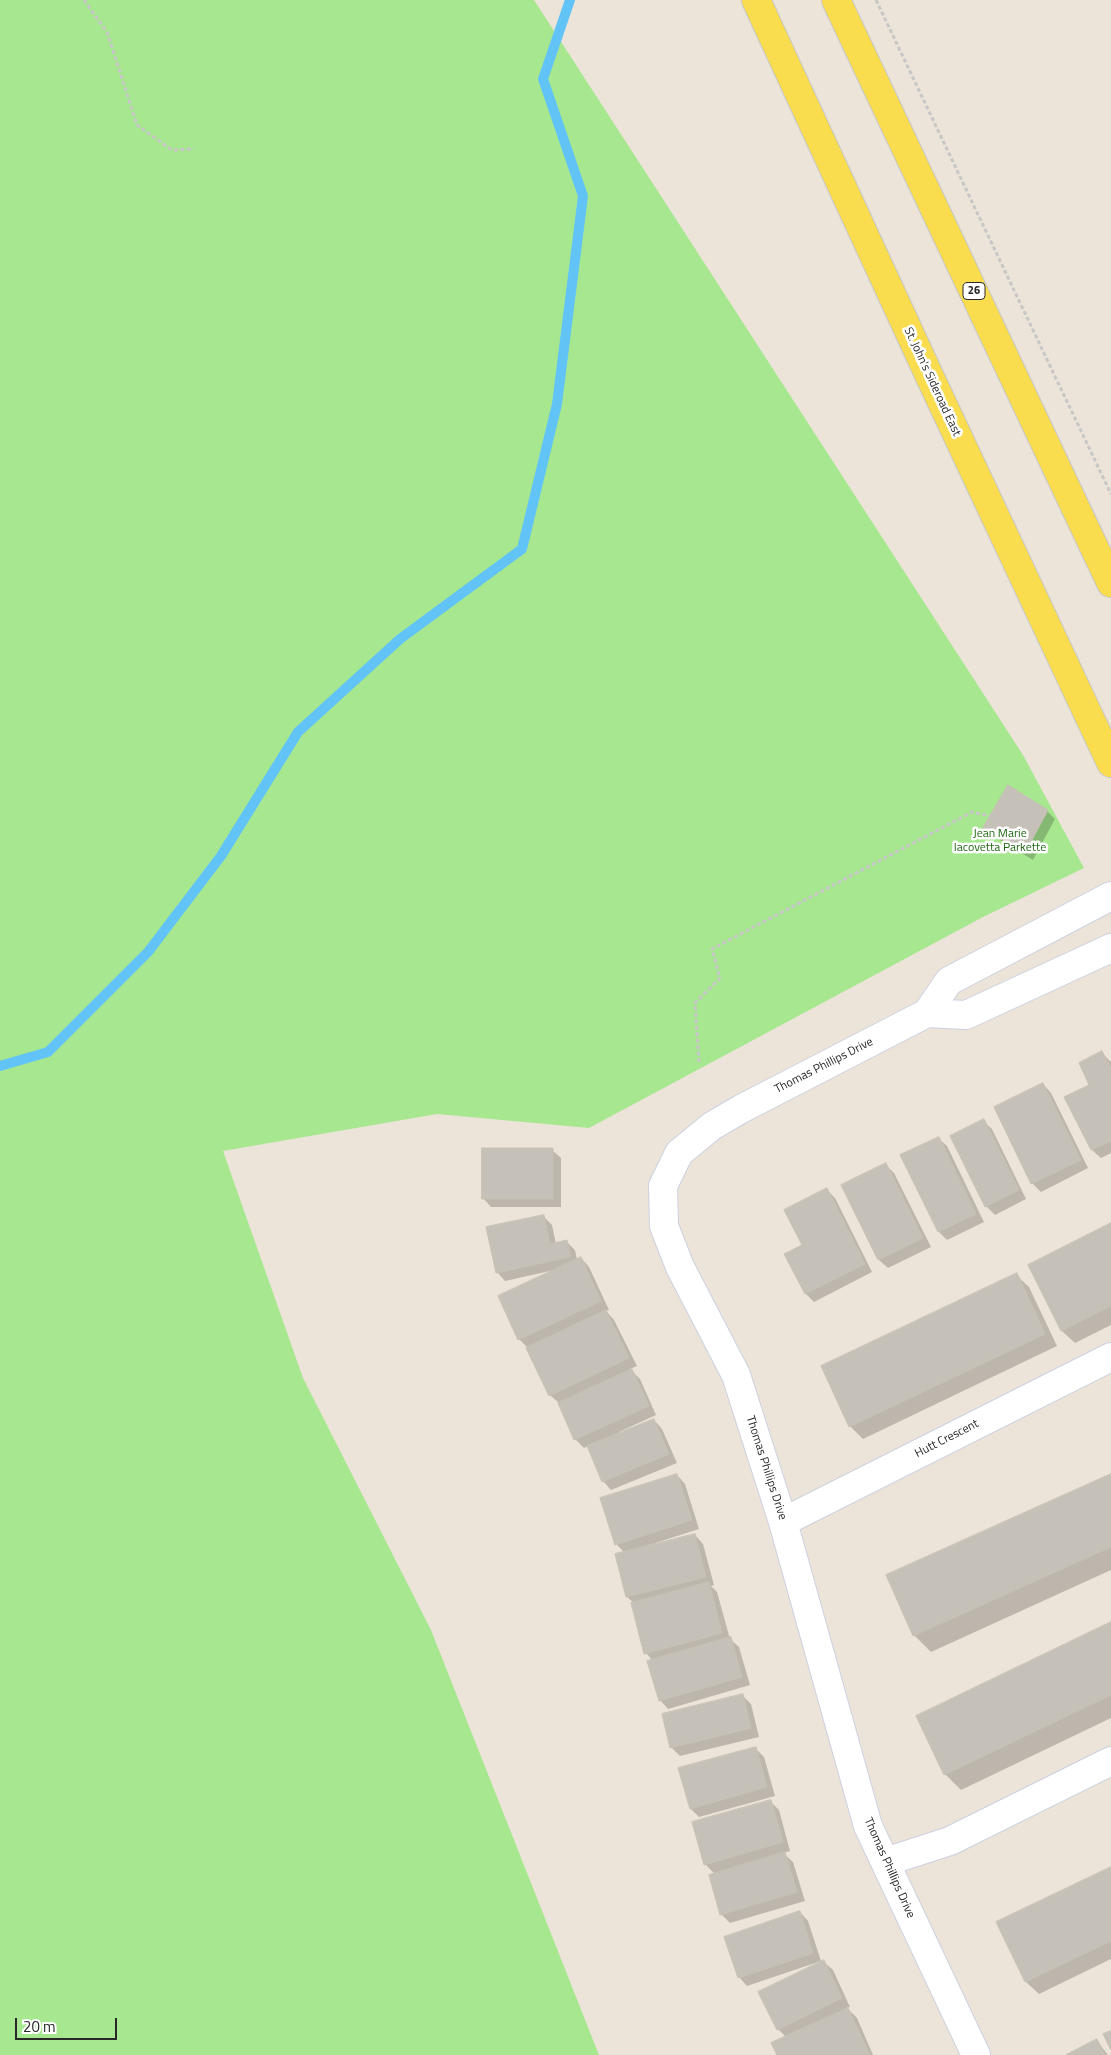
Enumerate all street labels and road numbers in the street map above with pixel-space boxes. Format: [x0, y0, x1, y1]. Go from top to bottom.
road number: 26 [963, 282, 985, 300]
street label: St. John's Sideroad East [900, 325, 964, 439]
street label: Thomas Phillips Drive [772, 1035, 876, 1097]
street label: Thomas Phillips Drive [742, 1414, 790, 1522]
street label: Hutt Crescent [913, 1417, 981, 1461]
street label: Thomas Phillips Drive [860, 1816, 918, 1920]

